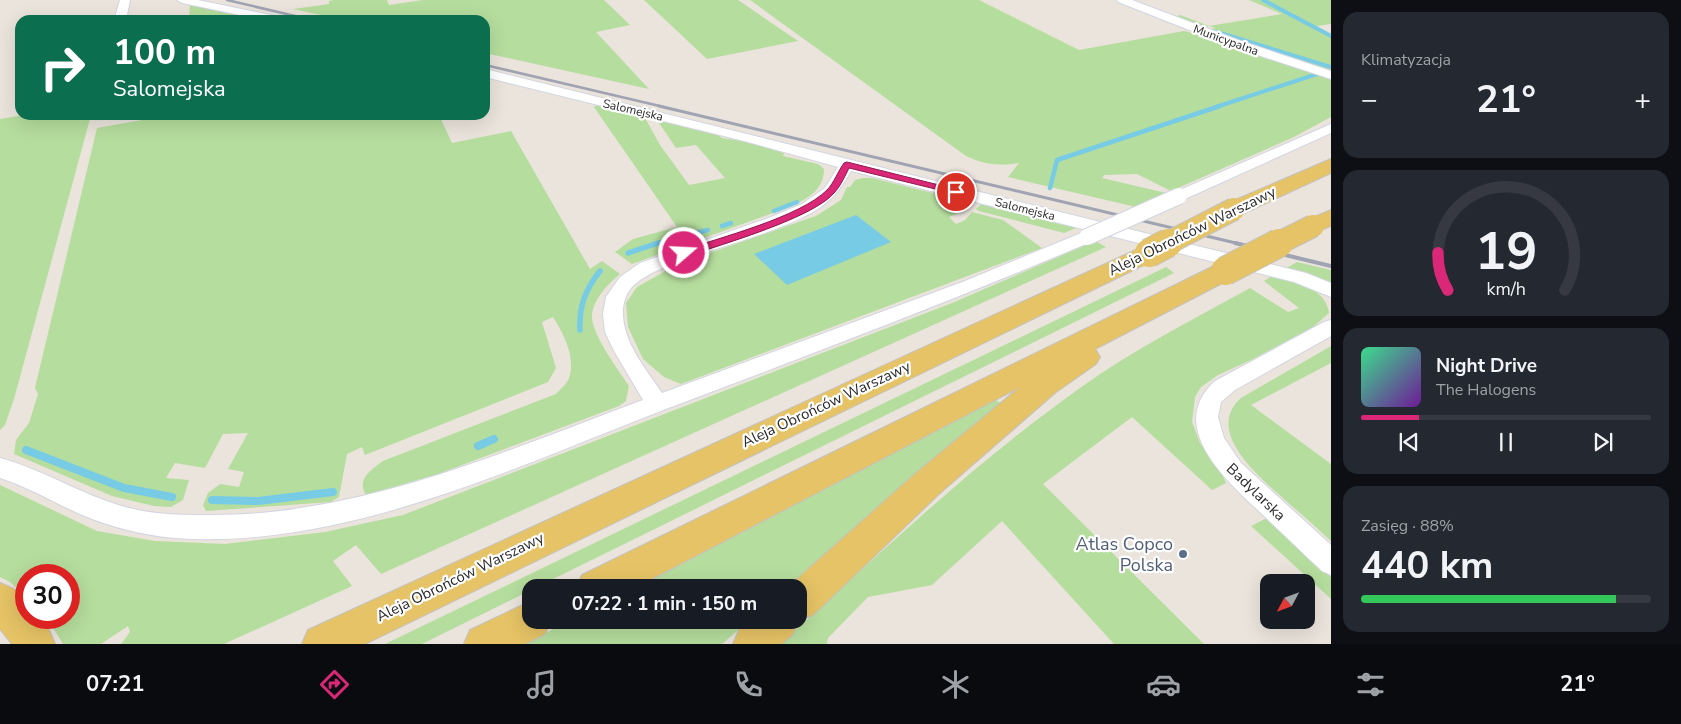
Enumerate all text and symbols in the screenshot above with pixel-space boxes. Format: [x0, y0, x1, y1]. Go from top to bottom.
street label: Municypalna [1191, 21, 1261, 59]
text: 100 m [113, 29, 216, 76]
icon: right [30, 35, 95, 100]
text: Klimatyzacja [1361, 49, 1451, 71]
text: Salomejska [113, 74, 226, 104]
text: 21° [1476, 74, 1536, 125]
text: − [1361, 81, 1378, 119]
text: + [1634, 81, 1651, 119]
street label: Salomejska [601, 95, 665, 125]
pin [935, 171, 977, 213]
icon: arrive [942, 178, 970, 206]
street label: Aleja Obrońców Warszawy [1105, 182, 1279, 280]
street label: Salomejska [993, 194, 1057, 224]
text: 19 [1475, 216, 1537, 287]
position arrow [657, 226, 709, 278]
text: km/h [1486, 277, 1526, 301]
text: Night Drive [1436, 353, 1537, 379]
street label: Aleja Obrońców Warszawy [738, 356, 914, 452]
text: The Halogens [1436, 379, 1536, 401]
icon: previous [1395, 428, 1423, 456]
icon: pause [1492, 428, 1520, 456]
icon: next [1589, 428, 1617, 456]
street label: Badylarska [1222, 459, 1290, 525]
text: Zasięg · 88% [1361, 515, 1454, 537]
street label: Aleja Obrońców Warszawy [373, 528, 547, 626]
place label: Atlas Copco Polska [1076, 532, 1173, 577]
text: 440 km [1361, 540, 1493, 591]
marker: Atlas Copco Polska [1177, 548, 1189, 560]
speed limit sign: 30 [15, 564, 80, 629]
north arrow [1260, 574, 1315, 629]
map controls [1260, 574, 1315, 629]
text: 07:22 · 1 min · 150 m [572, 591, 757, 617]
icon: directions [317, 667, 352, 702]
icon: music [524, 667, 559, 702]
icon: phone [731, 667, 766, 702]
icon: climate [938, 667, 973, 702]
icon: car [1146, 667, 1181, 702]
icon: filters [1353, 667, 1388, 702]
text: 07:21 [86, 669, 144, 699]
text: 21° [1560, 669, 1595, 699]

